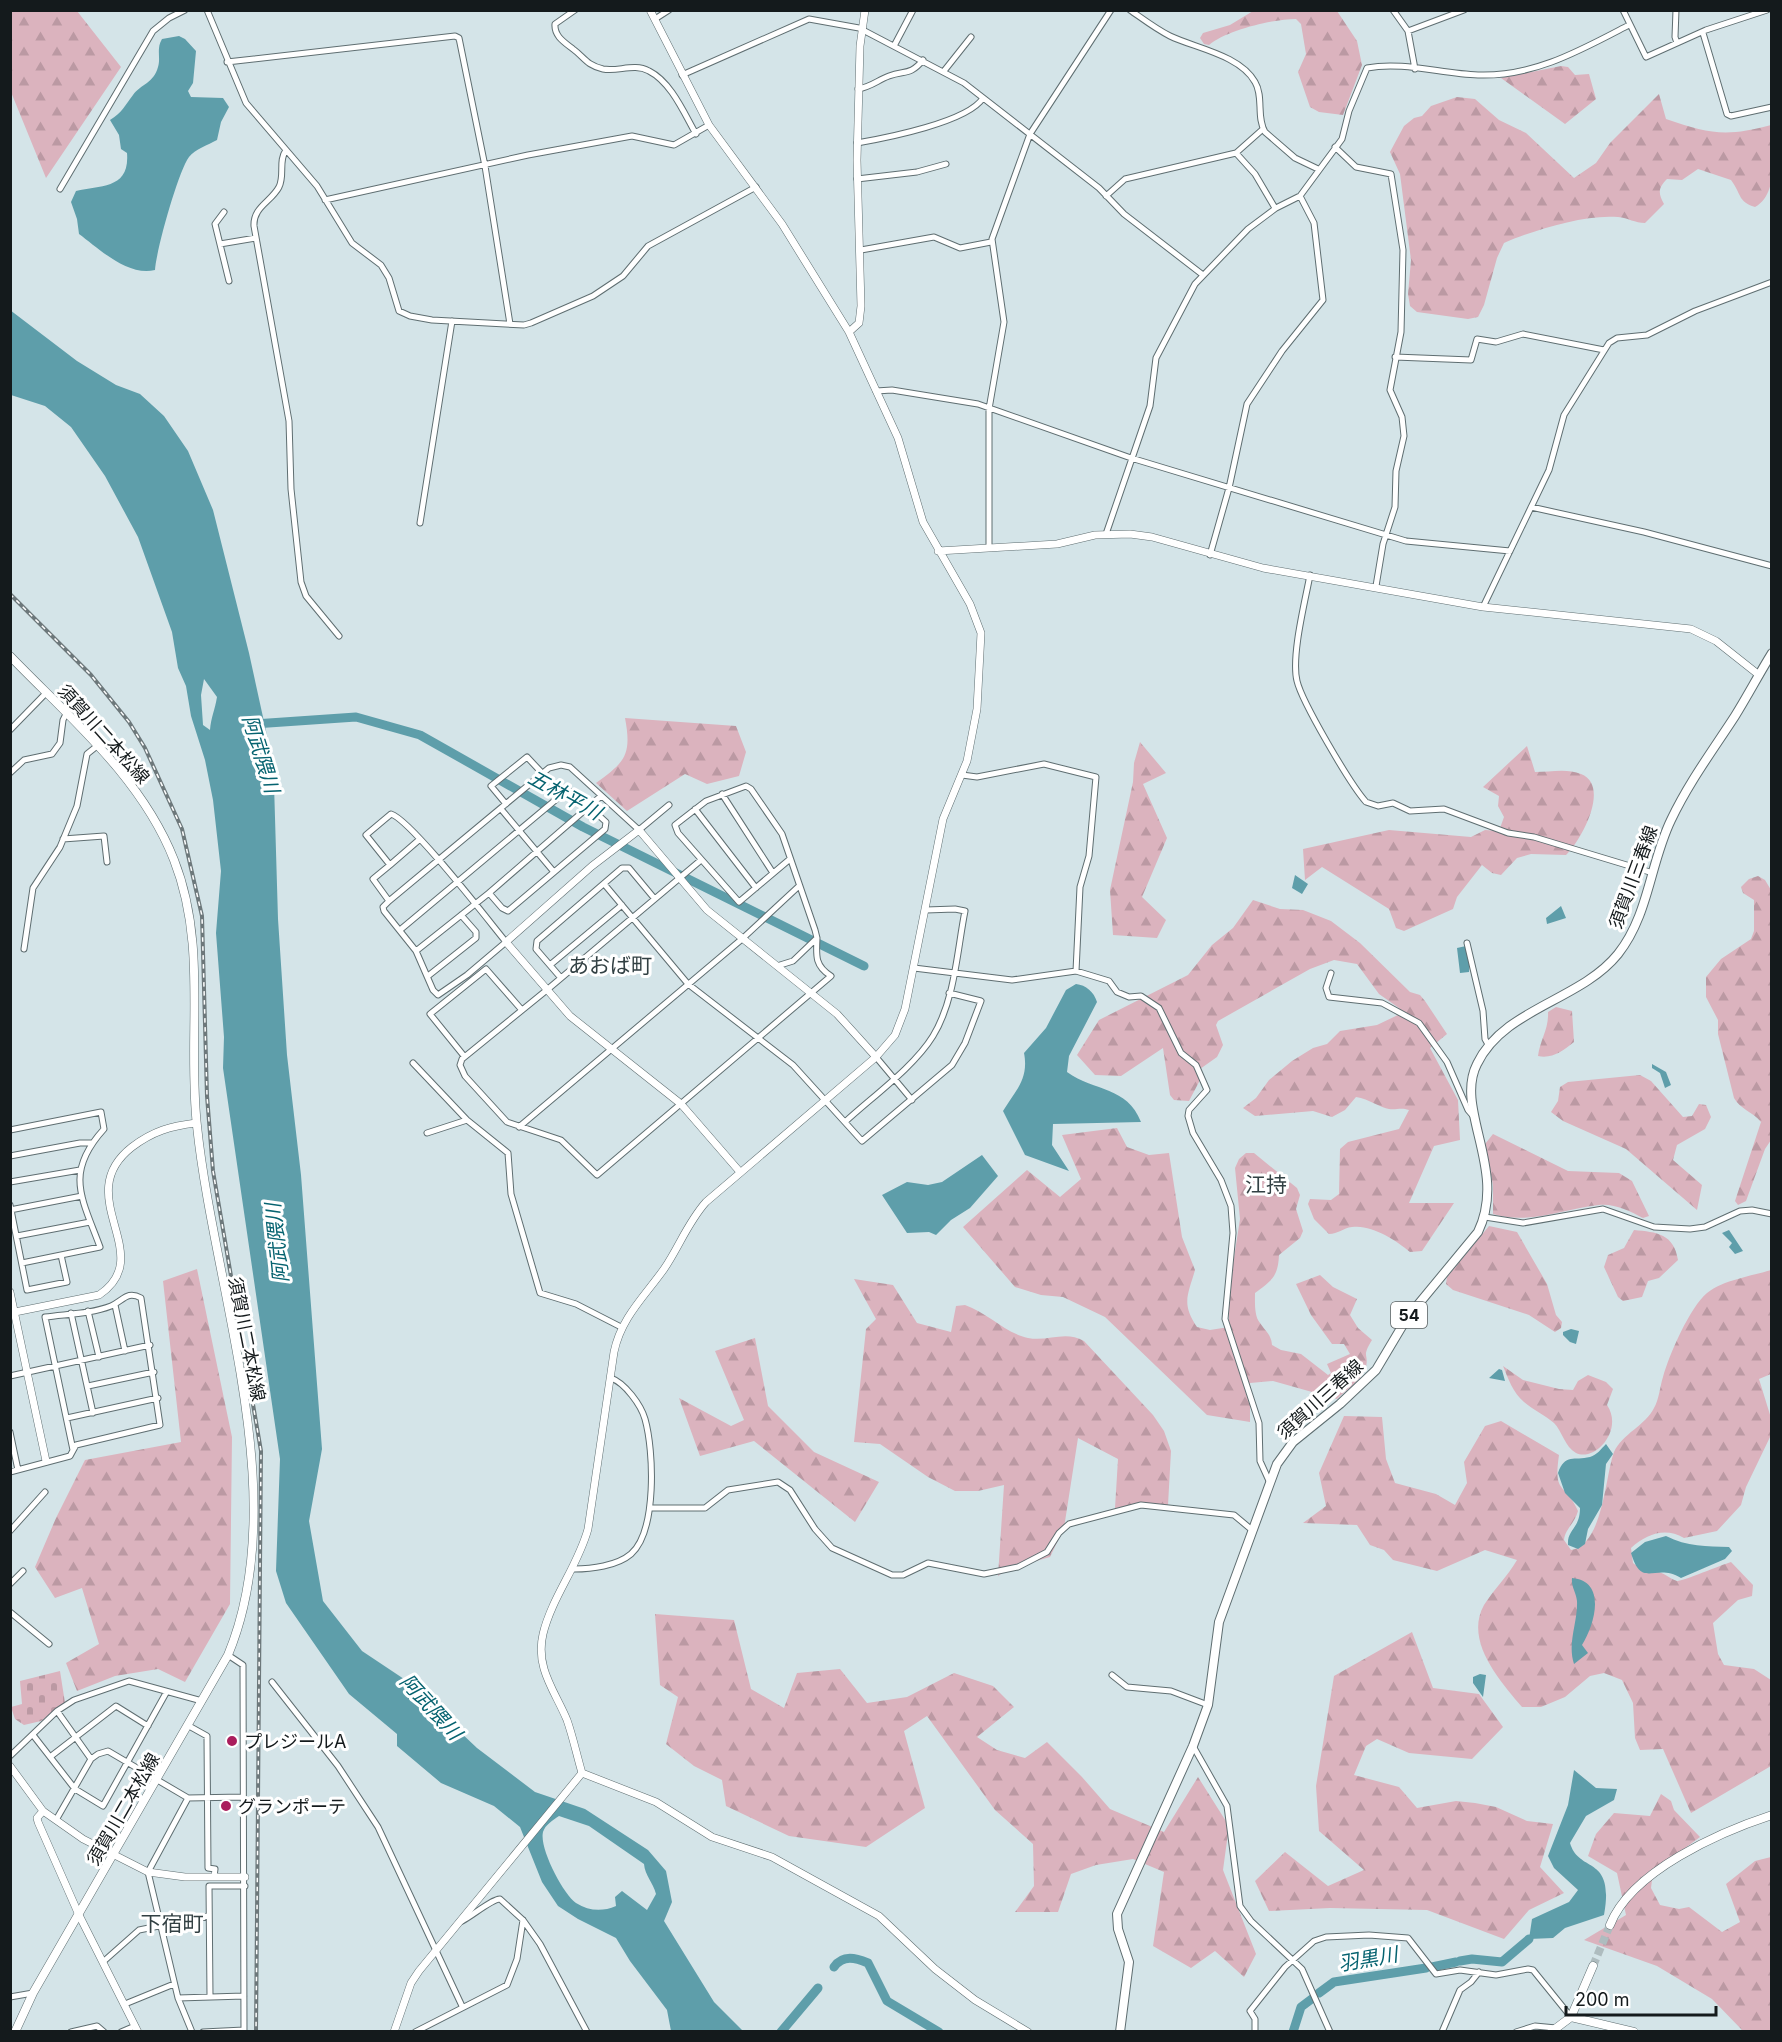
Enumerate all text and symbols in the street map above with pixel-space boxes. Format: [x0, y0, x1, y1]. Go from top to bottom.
street label: 須賀川二本松線 [54, 680, 154, 788]
water label: 阿武隈川 [238, 712, 285, 798]
water label: 五林平川 [524, 765, 608, 826]
street label: 須賀川三春線 [1605, 823, 1661, 931]
district label: あおば町 [568, 953, 652, 978]
district label: 江持 [1245, 1172, 1287, 1197]
water label: 阿武隈川 [261, 1200, 293, 1284]
street label: 須賀川二本松線 [225, 1275, 269, 1403]
road number: 54 [1391, 1302, 1427, 1328]
street label: 須賀川三春線 [1273, 1355, 1367, 1443]
water label: 阿武隈川 [395, 1669, 468, 1746]
place label: プレジールA [244, 1731, 346, 1752]
marker: プレジールA [225, 1734, 239, 1748]
street label: 須賀川二本松線 [82, 1749, 164, 1869]
place label: グランポーテ [238, 1796, 346, 1817]
marker: グランポーテ [219, 1799, 233, 1813]
district label: 下宿町 [141, 1911, 204, 1936]
water label: 羽黒川 [1336, 1942, 1402, 1976]
scale bar [1566, 1979, 1716, 2017]
text: 200 m [1575, 1989, 1630, 2010]

